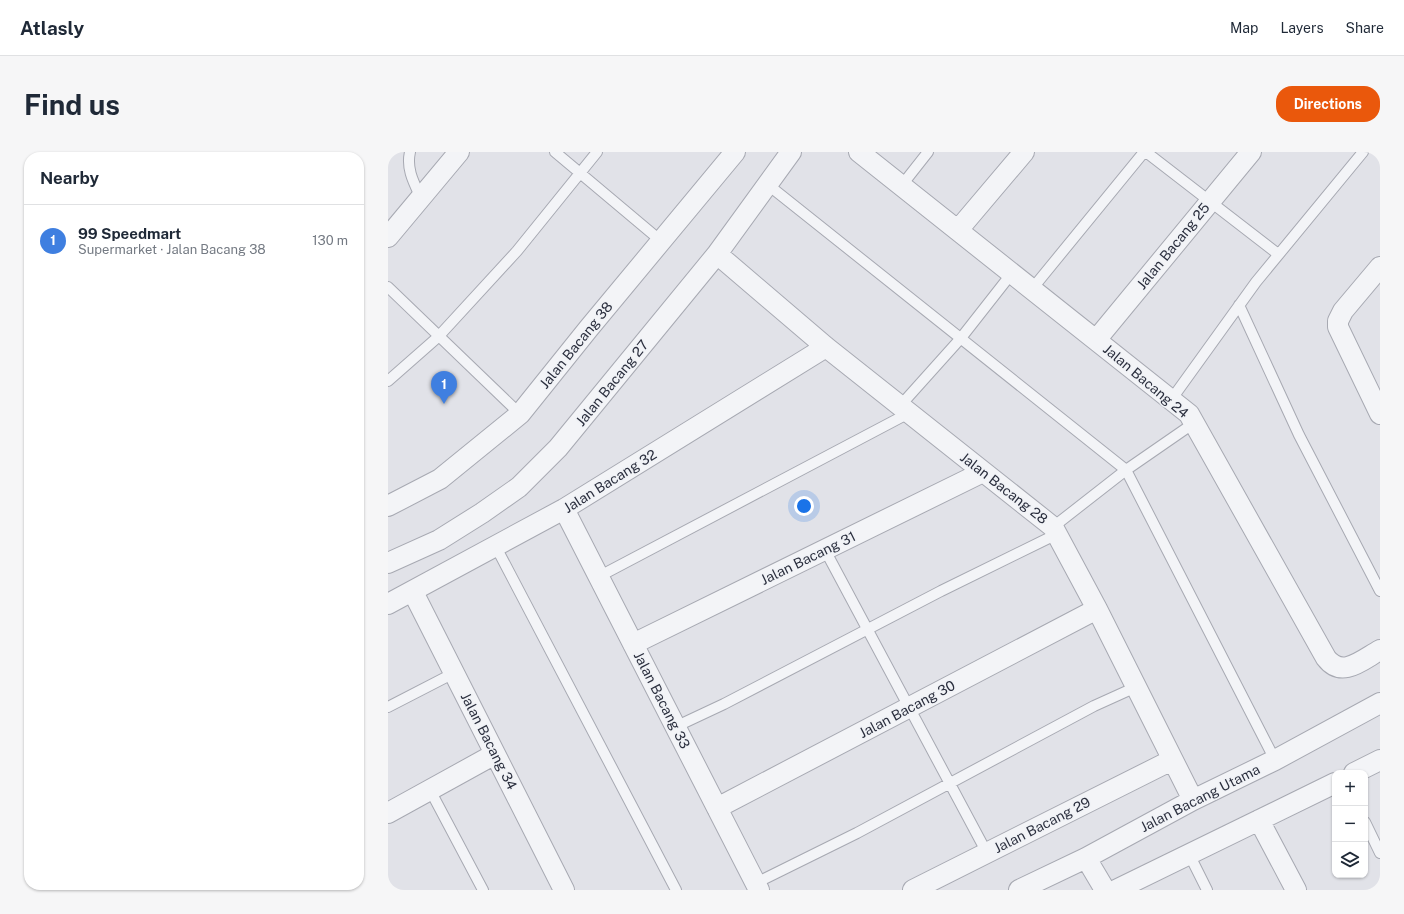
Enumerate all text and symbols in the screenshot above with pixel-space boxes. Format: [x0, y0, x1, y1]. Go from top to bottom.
text: Atlasly [20, 17, 84, 39]
text: Map [1230, 20, 1258, 36]
text: Layers [1280, 20, 1324, 36]
text: Share [1346, 20, 1384, 36]
button: Directions [1276, 86, 1380, 122]
text: Find us [24, 88, 120, 121]
text: Nearby [40, 168, 99, 188]
street label: Jalan Bacang 25 [1133, 200, 1213, 292]
text: 99 Speedmart [78, 225, 181, 242]
text: 1 [50, 233, 56, 248]
text: 130 m [312, 233, 348, 248]
text: Supermarket · Jalan Bacang 38 [78, 242, 266, 257]
street label: Jalan Bacang 38 [536, 298, 616, 392]
street label: Jalan Bacang 27 [572, 337, 652, 429]
street label: Jalan Bacang 24 [1100, 341, 1192, 421]
pin: 1 [431, 371, 457, 404]
street label: Jalan Bacang 32 [561, 446, 659, 516]
street label: Jalan Bacang 28 [957, 449, 1051, 527]
your location [794, 496, 814, 516]
street label: Jalan Bacang 31 [758, 528, 858, 588]
street label: Jalan Bacang 33 [631, 649, 693, 751]
street label: Jalan Bacang 30 [856, 677, 958, 741]
street label: Jalan Bacang 34 [458, 690, 520, 792]
street label: Jalan Bacang Utama [1138, 761, 1262, 835]
map controls [1332, 770, 1368, 878]
button: + [1332, 770, 1368, 806]
street label: Jalan Bacang 29 [991, 794, 1093, 856]
button: − [1332, 806, 1368, 842]
button: layers [1332, 842, 1368, 878]

